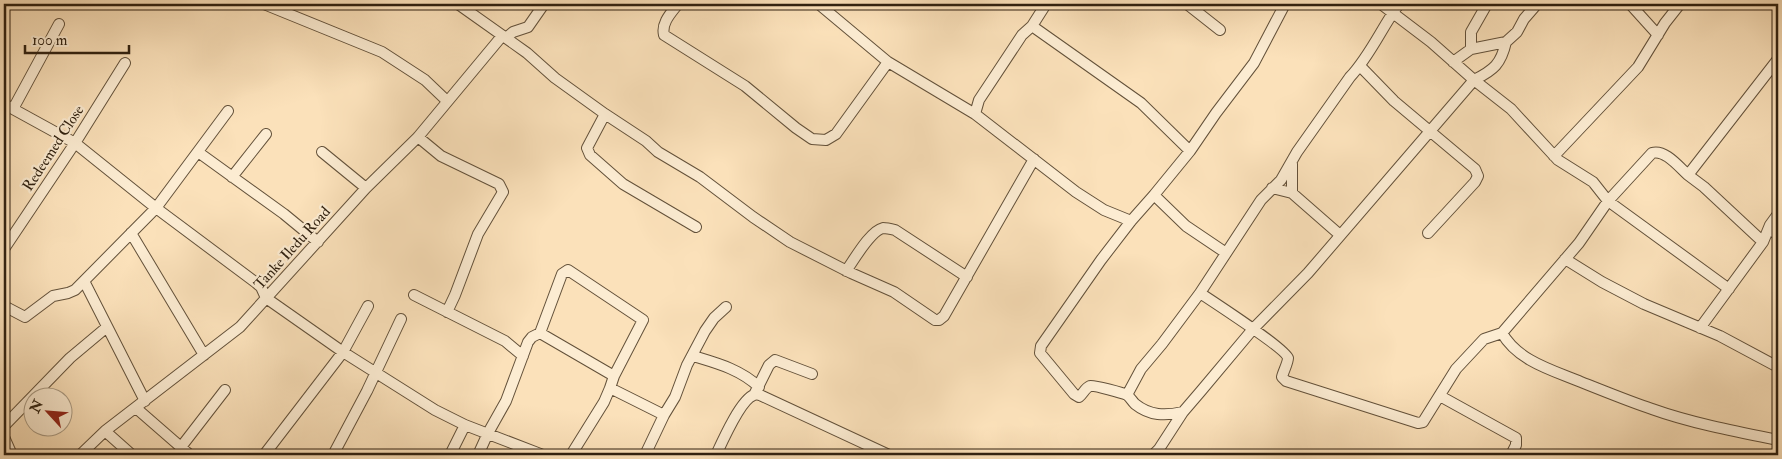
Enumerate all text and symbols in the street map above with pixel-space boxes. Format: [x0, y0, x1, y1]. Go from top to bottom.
scale bar [25, 22, 129, 54]
text: 100 m [32, 31, 68, 50]
street label: Redeemed Close [19, 102, 88, 195]
street label: Tanke Iledu Road [250, 202, 335, 294]
north arrow [22, 386, 72, 436]
text: N [26, 397, 47, 417]

